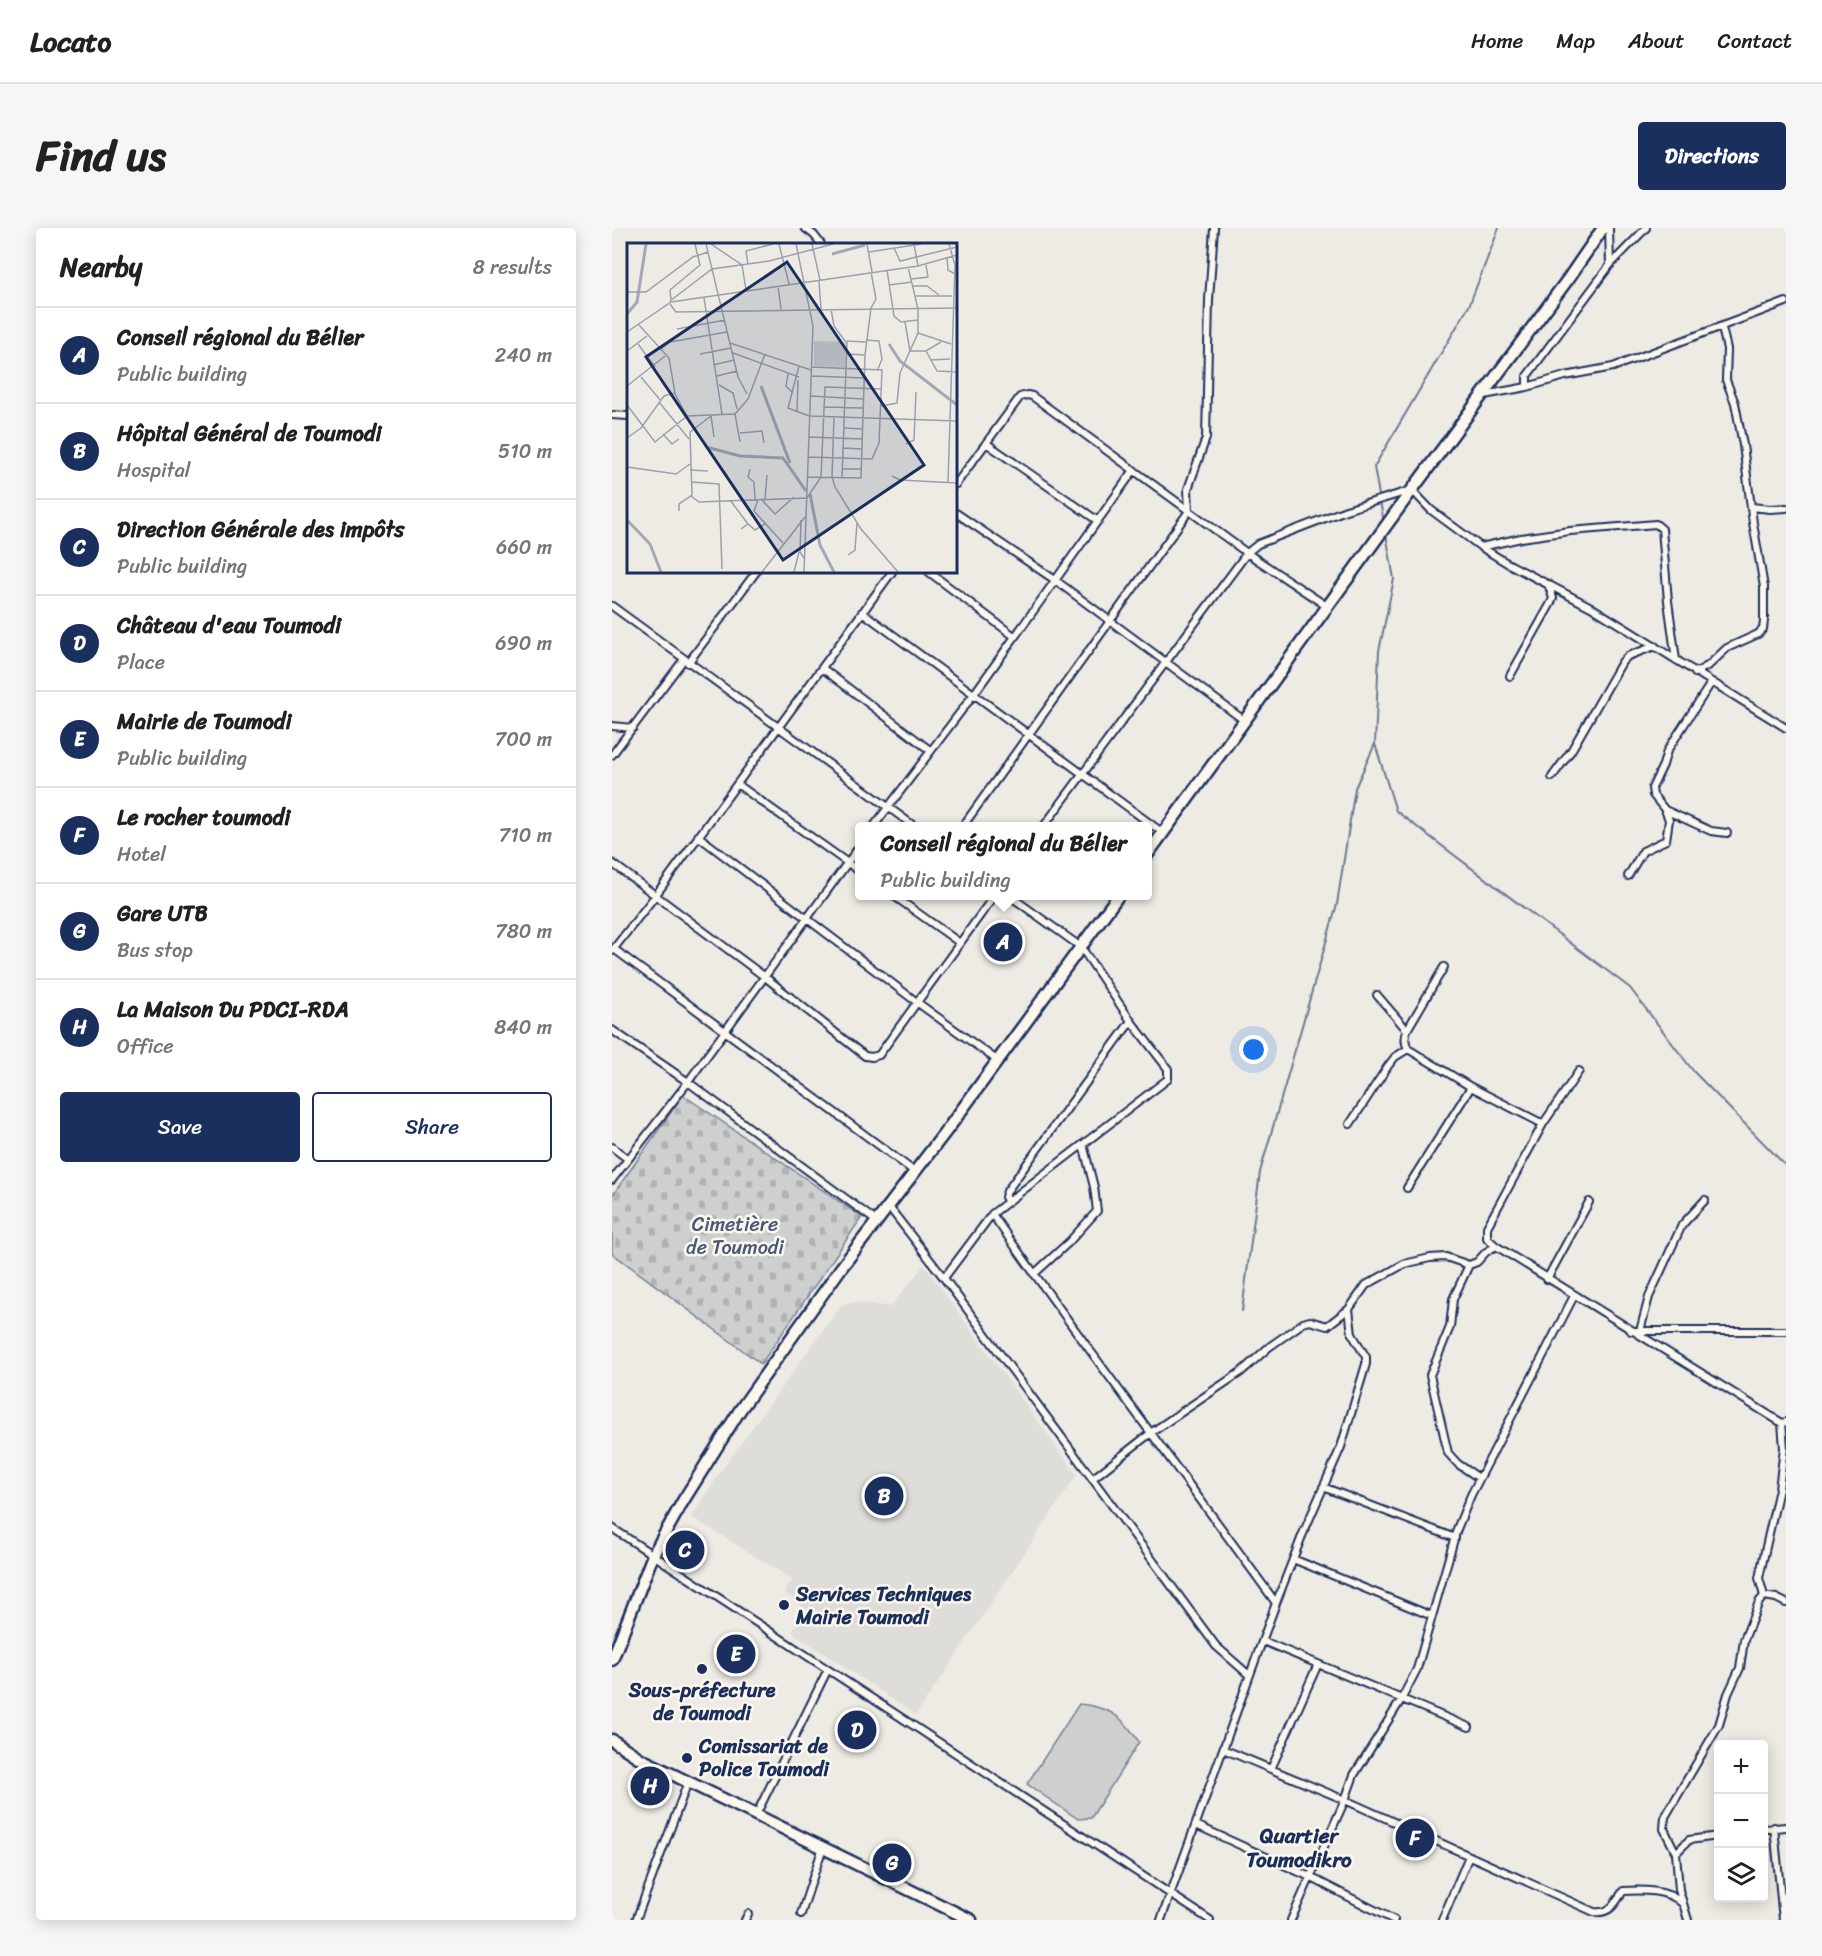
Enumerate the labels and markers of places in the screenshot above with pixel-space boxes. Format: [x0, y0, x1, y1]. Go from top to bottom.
pin: A [984, 920, 1022, 964]
pin: B [864, 1474, 904, 1518]
pin: C [666, 1528, 704, 1572]
place label: Services Techniques Mairie Toumodi [795, 1577, 972, 1635]
marker: Services Techniques Mairie Toumodi [777, 1598, 791, 1612]
pin: E [716, 1632, 756, 1676]
marker: Sous-préfecture de Toumodi [695, 1662, 709, 1676]
place label: Sous-préfecture de Toumodi [628, 1673, 776, 1731]
pin: D [838, 1708, 876, 1752]
place label: Comissariat de Police Toumodi [698, 1729, 830, 1787]
marker: Comissariat de Police Toumodi [680, 1751, 694, 1765]
pin: H [630, 1764, 669, 1808]
pin: F [1396, 1816, 1434, 1860]
pin: G [872, 1840, 912, 1886]

